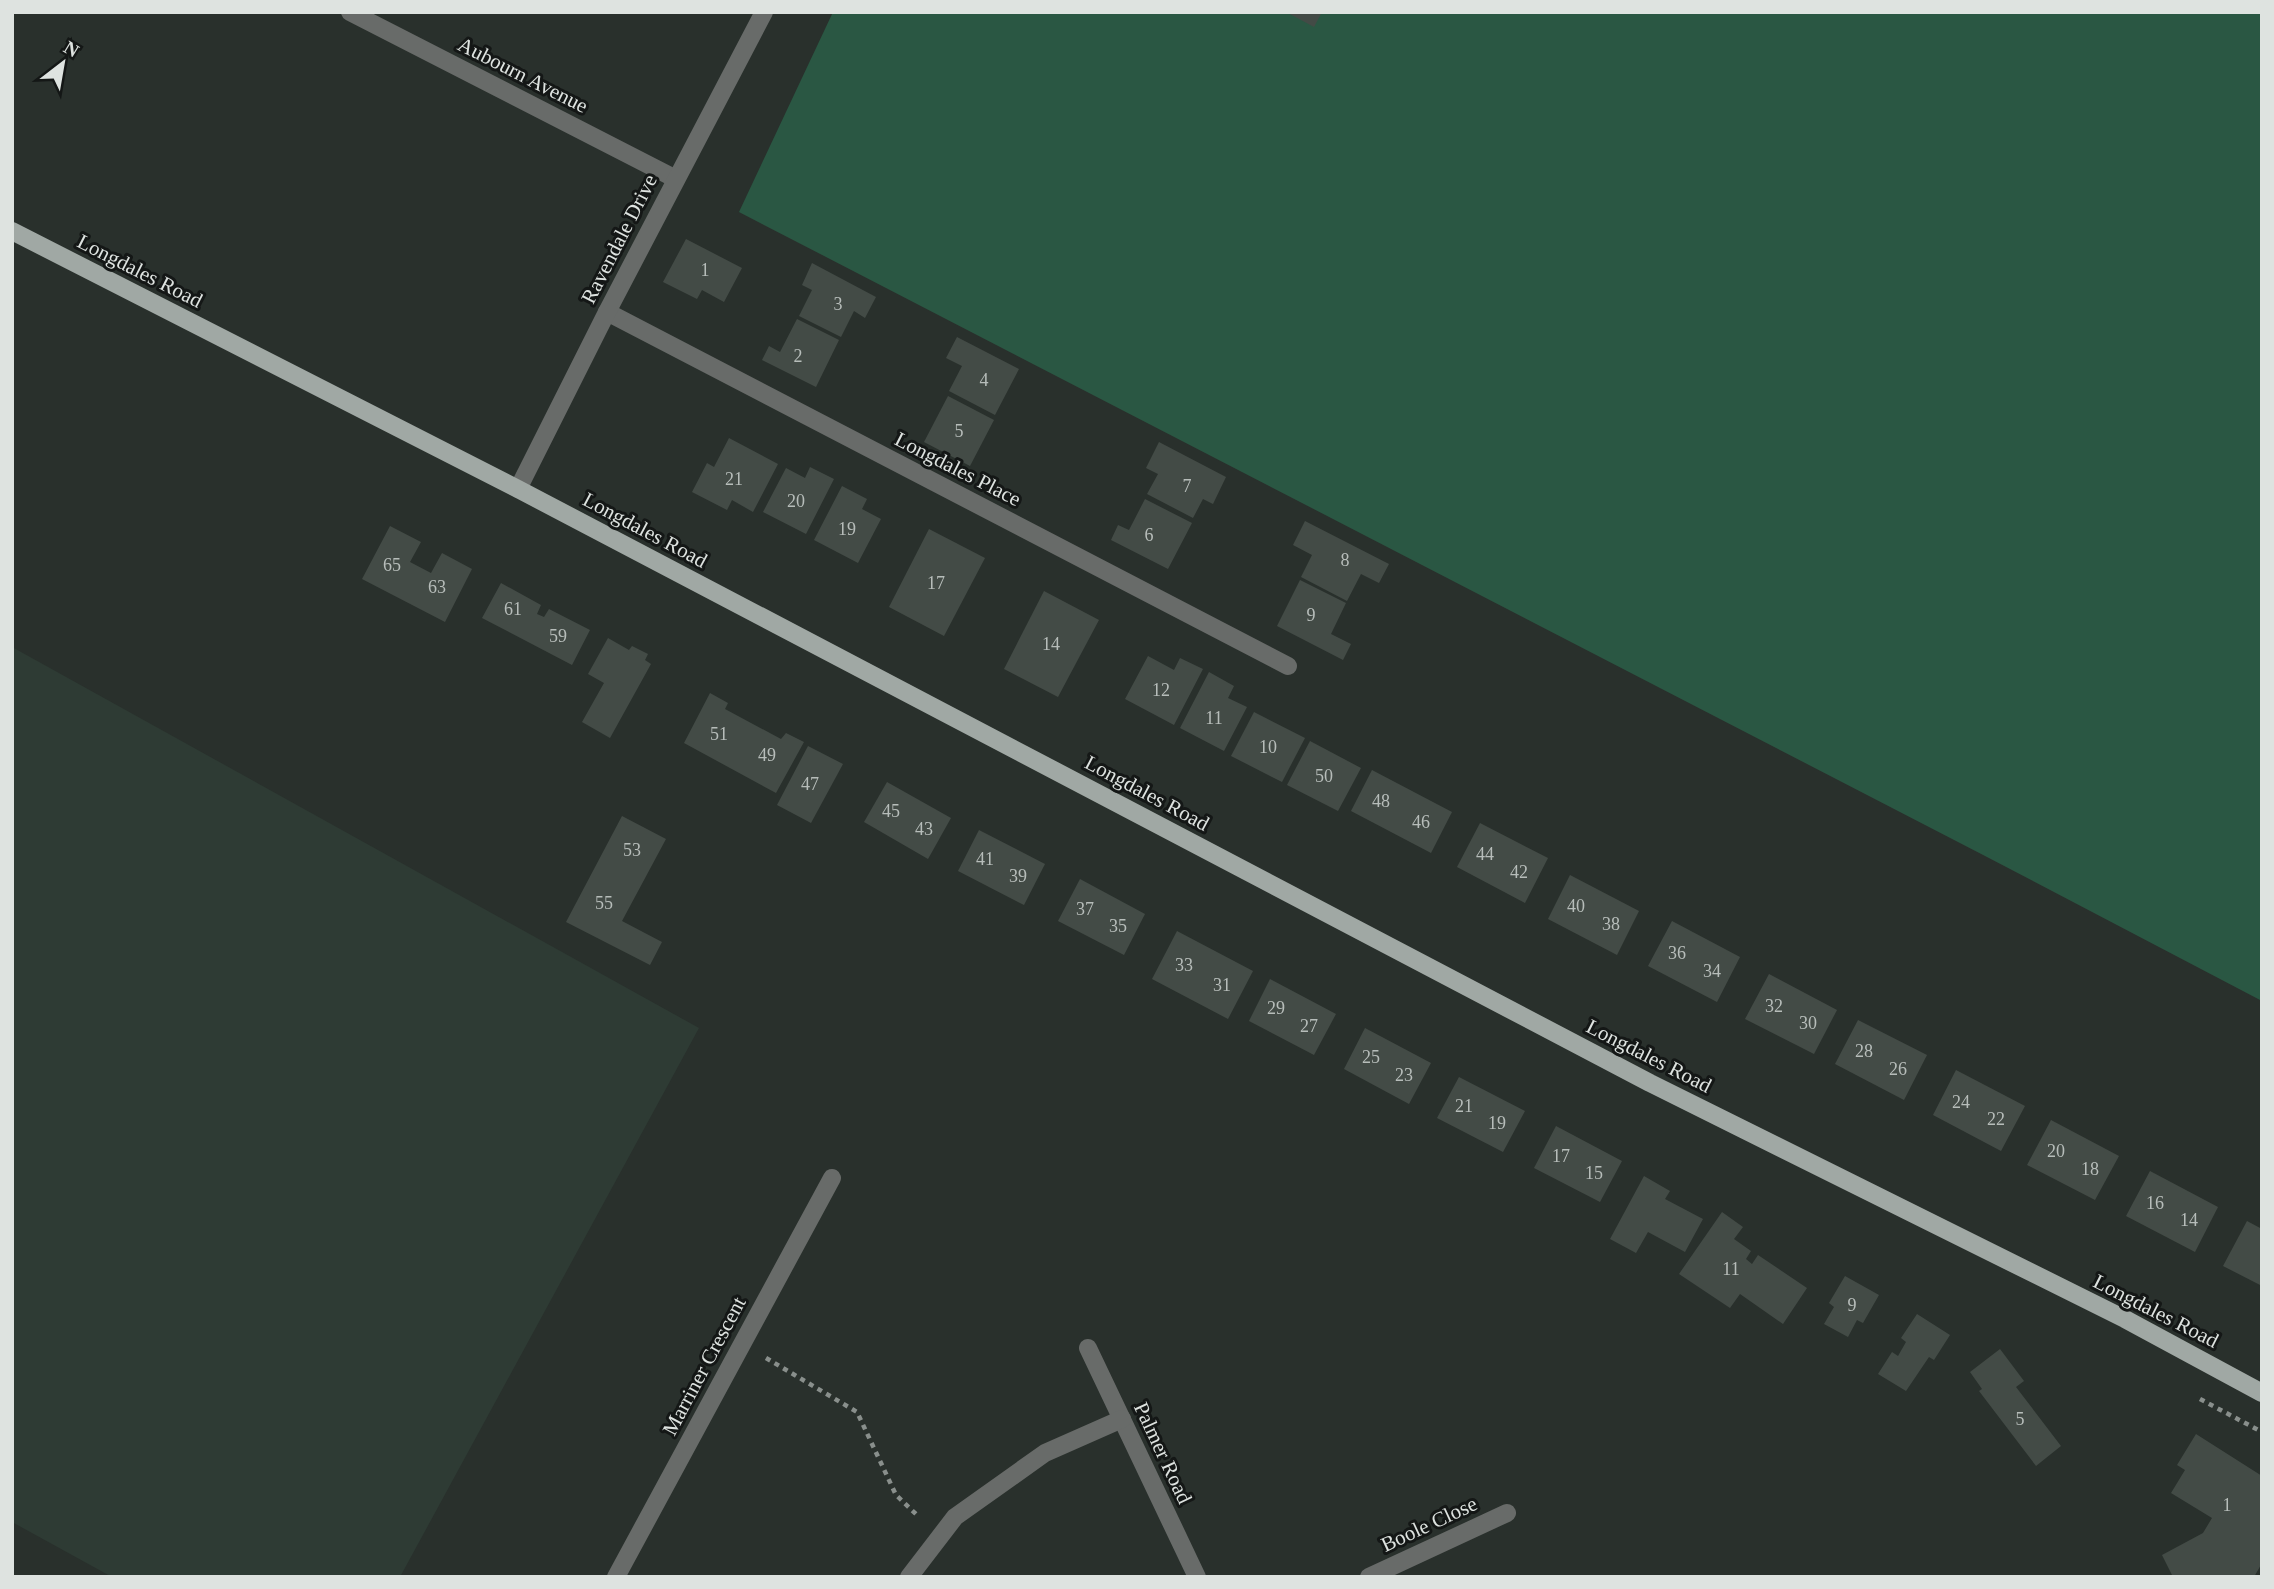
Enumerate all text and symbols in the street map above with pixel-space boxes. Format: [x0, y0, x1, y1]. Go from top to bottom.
north arrow [28, 28, 98, 98]
street label: Aubourn Avenue [454, 32, 592, 118]
text: N [60, 36, 83, 62]
street label: Ravendale Drive [576, 170, 662, 308]
street label: Longdales Road [73, 229, 207, 313]
house number: 1 [701, 260, 710, 280]
house number: 3 [834, 294, 843, 314]
house number: 2 [794, 346, 803, 366]
house number: 4 [980, 370, 989, 390]
house number: 5 [955, 421, 964, 441]
street label: Longdales Place [891, 427, 1025, 511]
house number: 21 [725, 469, 743, 489]
house number: 7 [1183, 476, 1192, 496]
street label: Longdales Road [579, 487, 712, 573]
house number: 20 [787, 491, 805, 511]
house number: 19 [838, 519, 856, 539]
house number: 6 [1145, 525, 1154, 545]
house number: 8 [1341, 550, 1350, 570]
house number: 65 [383, 555, 401, 575]
house number: 17 [927, 573, 945, 593]
house number: 63 [428, 577, 446, 597]
house number: 61 [504, 599, 522, 619]
house number: 9 [1307, 605, 1316, 625]
house number: 59 [549, 626, 567, 646]
house number: 14 [1042, 634, 1060, 654]
house number: 12 [1152, 680, 1170, 700]
house number: 11 [1205, 708, 1223, 728]
house number: 51 [710, 724, 728, 744]
house number: 10 [1259, 737, 1277, 757]
house number: 49 [758, 745, 776, 765]
street label: Longdales Road [1081, 750, 1214, 836]
house number: 50 [1315, 766, 1333, 786]
house number: 47 [801, 774, 819, 794]
house number: 48 [1372, 791, 1390, 811]
house number: 45 [882, 801, 900, 821]
house number: 46 [1412, 812, 1430, 832]
house number: 43 [915, 819, 933, 839]
house number: 53 [623, 840, 641, 860]
house number: 44 [1476, 844, 1494, 864]
house number: 41 [976, 849, 994, 869]
house number: 42 [1510, 862, 1528, 882]
house number: 39 [1009, 866, 1027, 886]
house number: 55 [595, 893, 613, 913]
house number: 40 [1567, 896, 1585, 916]
house number: 37 [1076, 899, 1094, 919]
house number: 38 [1602, 914, 1620, 934]
house number: 35 [1109, 916, 1127, 936]
house number: 36 [1668, 943, 1686, 963]
house number: 33 [1175, 955, 1193, 975]
house number: 34 [1703, 961, 1721, 981]
house number: 31 [1213, 975, 1231, 995]
house number: 32 [1765, 996, 1783, 1016]
house number: 29 [1267, 998, 1285, 1018]
house number: 30 [1799, 1013, 1817, 1033]
street label: Longdales Road [1582, 1014, 1716, 1098]
house number: 27 [1300, 1016, 1318, 1036]
house number: 28 [1855, 1041, 1873, 1061]
house number: 25 [1362, 1047, 1380, 1067]
house number: 26 [1889, 1059, 1907, 1079]
house number: 23 [1395, 1065, 1413, 1085]
house number: 24 [1952, 1092, 1970, 1112]
house number: 21 [1455, 1096, 1473, 1116]
house number: 22 [1987, 1109, 2005, 1129]
house number: 19 [1488, 1113, 1506, 1133]
house number: 20 [2047, 1141, 2065, 1161]
house number: 17 [1552, 1146, 1570, 1166]
house number: 18 [2081, 1159, 2099, 1179]
house number: 15 [1585, 1163, 1603, 1183]
house number: 16 [2146, 1193, 2164, 1213]
house number: 14 [2180, 1210, 2198, 1230]
house number: 11 [1722, 1259, 1740, 1279]
street label: Longdales Road [2089, 1269, 2223, 1353]
street label: Marriner Crescent [657, 1293, 751, 1439]
house number: 9 [1848, 1295, 1857, 1315]
street label: Palmer Road [1129, 1399, 1197, 1508]
house number: 5 [2016, 1409, 2025, 1429]
street label: Boole Close [1377, 1491, 1481, 1557]
house number: 1 [2223, 1495, 2232, 1515]

